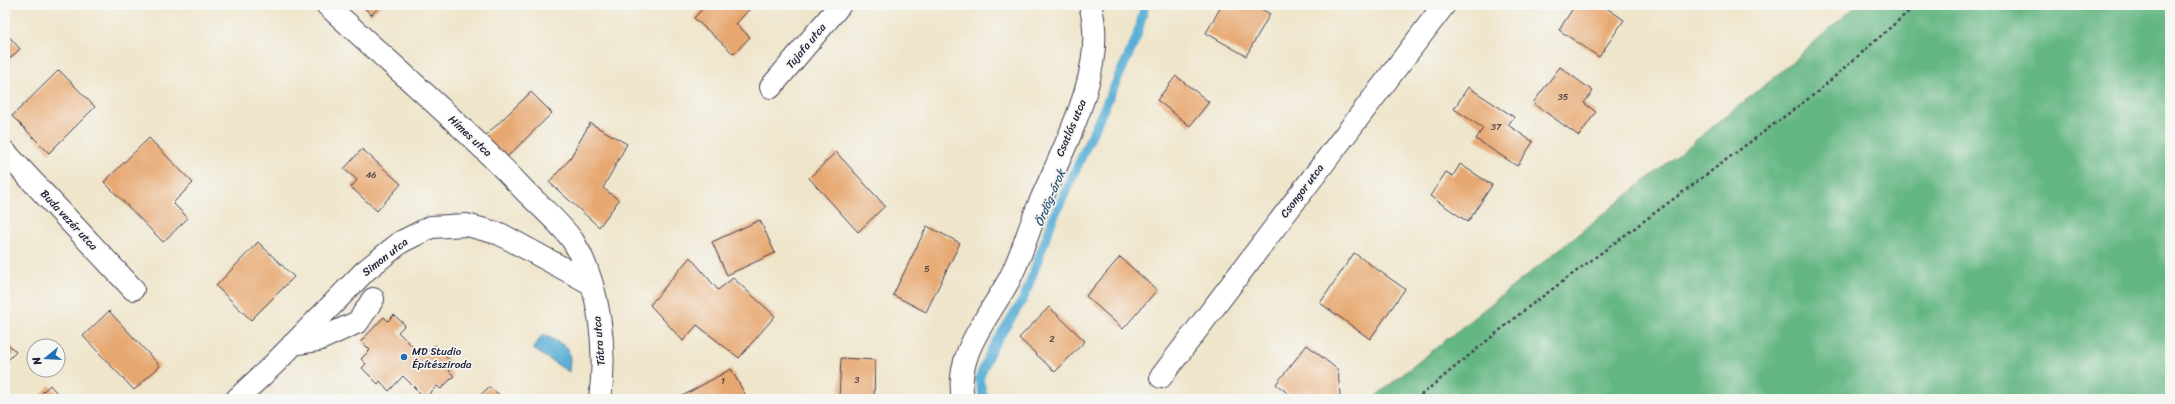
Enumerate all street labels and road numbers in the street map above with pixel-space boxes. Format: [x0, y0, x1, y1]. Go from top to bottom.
street label: Tujafa utca [781, 19, 831, 73]
street label: Csatlós utca [1050, 96, 1092, 160]
street label: Hímes utca [444, 111, 497, 162]
street label: Csongor utca [1275, 159, 1329, 222]
street label: Buda vezér utca [36, 185, 103, 255]
street label: Simon utca [358, 233, 413, 281]
street label: Tátra utca [587, 315, 611, 367]

